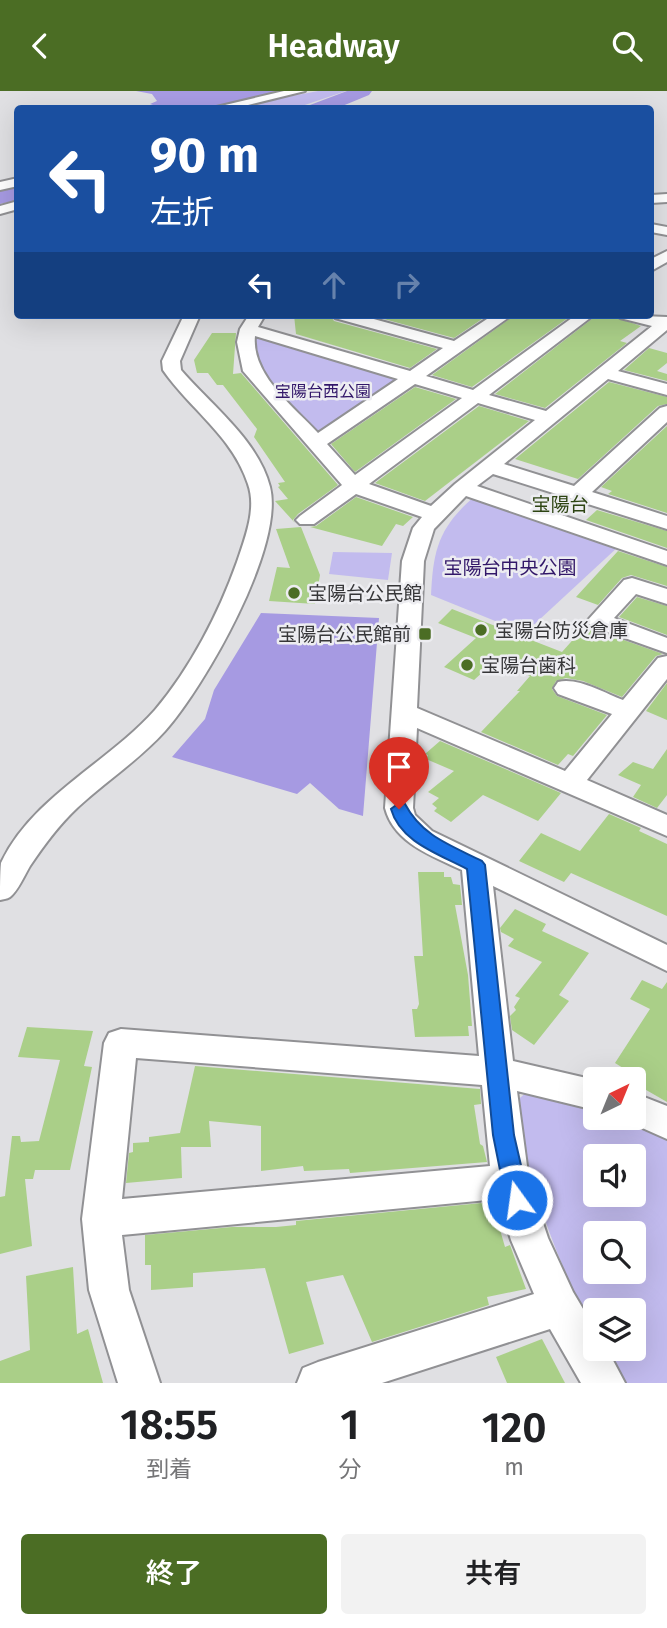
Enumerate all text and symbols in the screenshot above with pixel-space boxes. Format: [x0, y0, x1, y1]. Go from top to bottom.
icon: back [21, 27, 59, 65]
text: Headway [267, 27, 400, 65]
icon: search [608, 27, 646, 65]
text: 90 m [150, 126, 259, 185]
icon: left [35, 133, 126, 224]
text: 左折 [150, 193, 214, 231]
icon: left [242, 266, 280, 304]
icon: ahead [315, 266, 353, 304]
icon: right [388, 266, 426, 304]
park label: 宝陽台西公園 [275, 382, 371, 401]
district label: 宝陽台 [531, 493, 589, 516]
park label: 宝陽台中央公園 [443, 556, 577, 579]
place label: 宝陽台公民館 [308, 582, 422, 605]
marker: 宝陽台公民館 [286, 585, 302, 601]
place label: 宝陽台防災倉庫 [495, 619, 628, 642]
marker: 宝陽台防災倉庫 [473, 622, 489, 638]
place label: 宝陽台公民館前 [278, 623, 411, 646]
marker: 宝陽台公民館前 [417, 626, 433, 642]
place label: 宝陽台歯科 [481, 654, 576, 677]
marker: 宝陽台歯科 [459, 657, 475, 673]
pin [369, 737, 429, 809]
icon: arrive [380, 748, 418, 786]
north arrow [583, 1067, 646, 1131]
map controls [583, 1067, 646, 1361]
button: sound [583, 1144, 646, 1207]
position arrow [480, 1163, 554, 1237]
button: search [583, 1221, 646, 1284]
button: layers [583, 1298, 646, 1361]
text: 18:55 [120, 1400, 218, 1450]
text: 1 [340, 1400, 359, 1450]
text: 120 [482, 1403, 547, 1453]
text: m [504, 1453, 524, 1481]
text: 到着 [146, 1455, 192, 1483]
text: 分 [338, 1455, 361, 1483]
button: 終了 [21, 1534, 327, 1614]
button: 共有 [341, 1534, 646, 1614]

